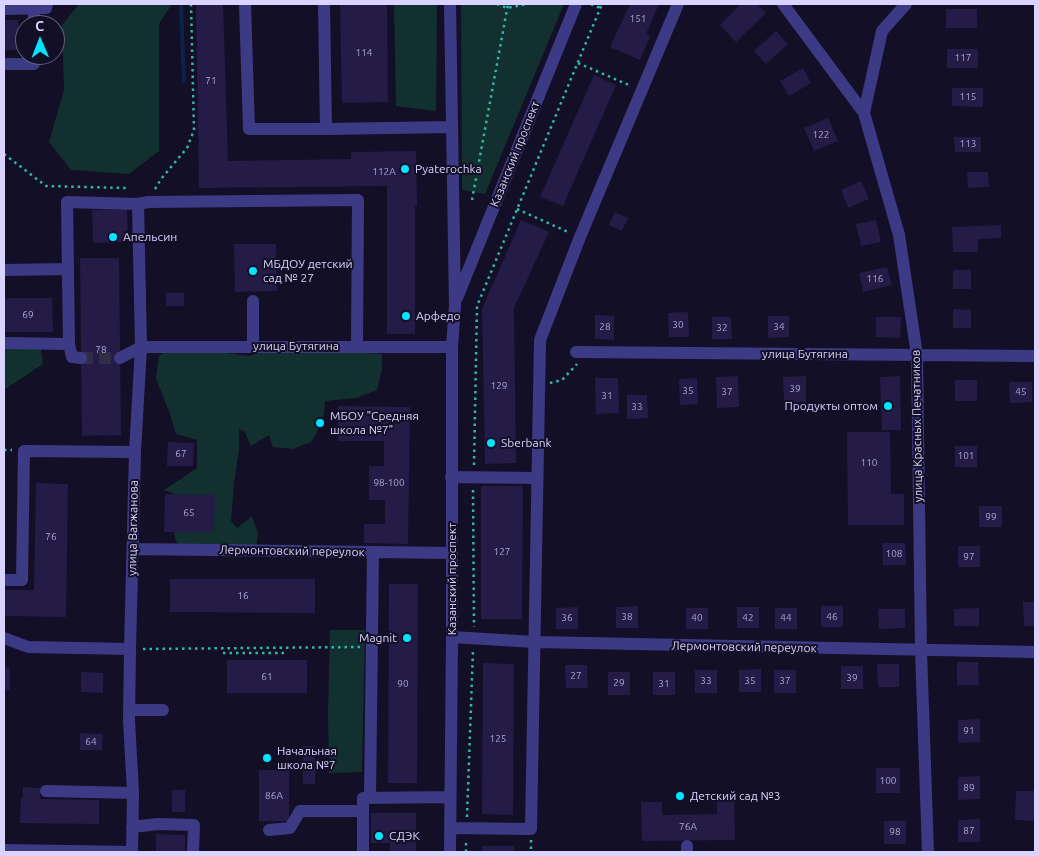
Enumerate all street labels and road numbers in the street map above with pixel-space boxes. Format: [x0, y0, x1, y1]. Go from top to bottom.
street label: Казанский проспект [487, 99, 543, 209]
street label: улица Бутягина [253, 339, 339, 353]
street label: улица Бутягина [762, 347, 848, 361]
street label: улица Красных Печатников [908, 349, 926, 503]
street label: улица Вагжанова [125, 480, 141, 576]
street label: Казанский проспект [445, 523, 459, 635]
street label: Лермонтовский переулок [219, 543, 365, 559]
street label: Лермонтовский переулок [671, 639, 817, 655]

